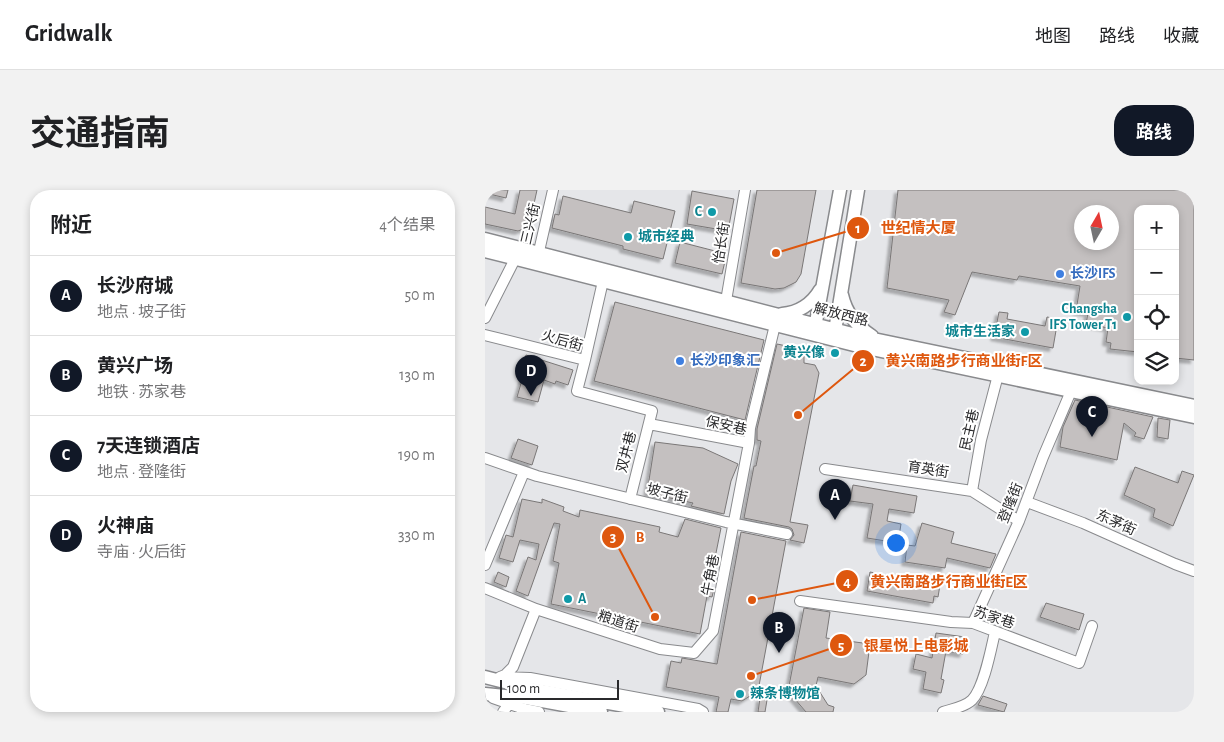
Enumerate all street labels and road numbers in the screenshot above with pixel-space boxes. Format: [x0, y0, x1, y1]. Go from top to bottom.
street label: 三兴街 [518, 202, 543, 246]
street label: 怡长街 [710, 221, 732, 265]
street label: 解放西路 [812, 300, 870, 329]
street label: 火后街 [540, 328, 584, 354]
street label: 民主巷 [957, 408, 982, 452]
street label: 保安巷 [704, 413, 748, 438]
street label: 双井巷 [613, 429, 639, 474]
street label: 育英街 [906, 459, 950, 480]
street label: 坡子街 [645, 481, 689, 506]
street label: 登隆街 [996, 481, 1025, 525]
street label: 东茅街 [1094, 507, 1138, 538]
street label: 牛角巷 [699, 553, 722, 597]
street label: 苏家巷 [972, 603, 1017, 631]
street label: 粮道街 [596, 607, 641, 635]

